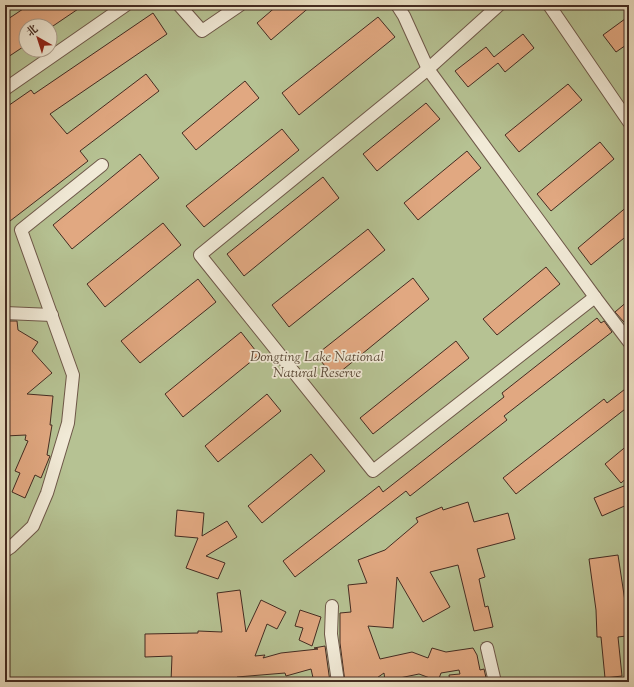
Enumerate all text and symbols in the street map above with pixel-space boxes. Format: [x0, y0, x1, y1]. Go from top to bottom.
north arrow [18, 18, 58, 58]
text: 北 [23, 21, 42, 41]
park label: Dongting Lake National Natural Reserve [250, 348, 384, 384]

